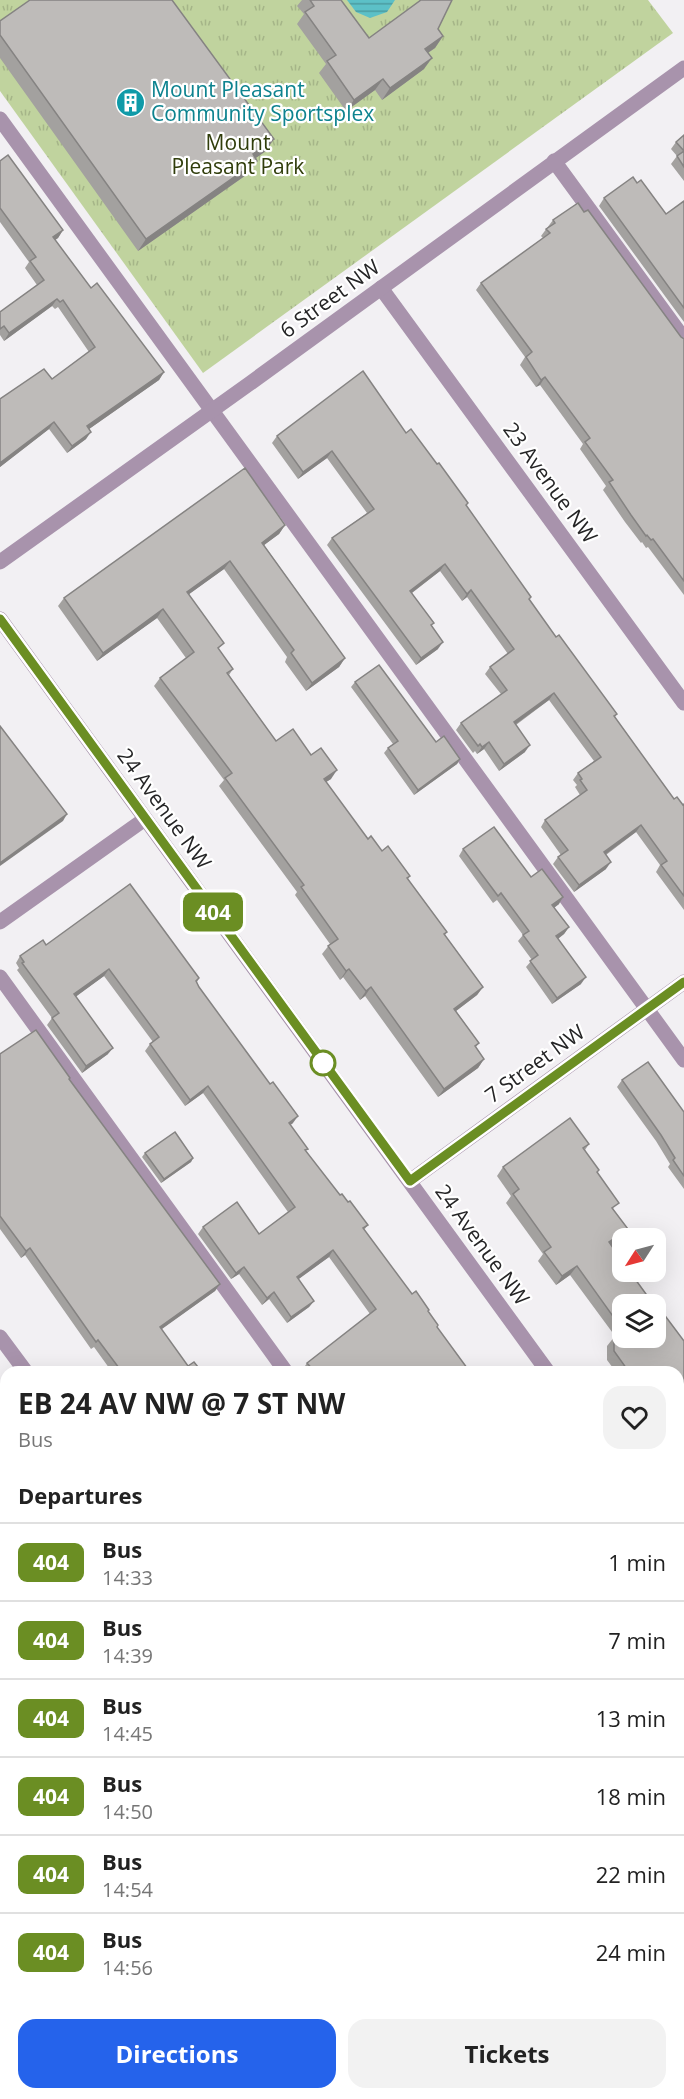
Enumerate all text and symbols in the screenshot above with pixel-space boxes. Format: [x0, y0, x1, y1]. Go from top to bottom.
place label: Mount Pleasant Community Sportsplex [151, 75, 374, 127]
building icon: Mount Pleasant Community Sportsplex [114, 86, 146, 118]
park label: Mount Pleasant Park [172, 128, 304, 180]
street label: 6 Street NW [274, 252, 385, 344]
street label: 23 Avenue NW [497, 416, 605, 549]
street label: 24 Avenue NW [111, 742, 219, 875]
line badge: 404 [178, 892, 248, 932]
text: 404 [195, 898, 231, 926]
street label: 7 Street NW [479, 1017, 590, 1109]
unlabelled marker [310, 1050, 336, 1076]
street label: 24 Avenue NW [429, 1178, 537, 1311]
north arrow [612, 1228, 666, 1282]
map controls [612, 1228, 666, 1348]
button: layers [612, 1294, 666, 1348]
text: EB 24 AV NW @ 7 ST NW [18, 1384, 345, 1422]
button: heart [603, 1386, 666, 1449]
text: Bus [18, 1426, 53, 1453]
text: Departures [18, 1480, 142, 1510]
text: Bus [102, 1534, 142, 1564]
text: 1 min [608, 1547, 666, 1577]
text: 404 [33, 1548, 69, 1576]
text: 14:33 [102, 1564, 153, 1591]
text: Bus [102, 1612, 142, 1642]
text: 7 min [608, 1625, 666, 1655]
text: 404 [33, 1626, 69, 1654]
text: 14:39 [102, 1642, 153, 1669]
text: Bus [102, 1690, 142, 1720]
text: 13 min [596, 1703, 666, 1733]
text: 404 [33, 1704, 69, 1732]
text: 14:45 [102, 1720, 153, 1747]
text: Bus [102, 1768, 142, 1798]
text: 18 min [596, 1781, 666, 1811]
text: 404 [33, 1782, 69, 1810]
text: 14:50 [102, 1798, 153, 1825]
text: Bus [102, 1846, 142, 1876]
text: 22 min [596, 1859, 666, 1889]
text: 404 [33, 1860, 69, 1888]
text: 14:54 [102, 1876, 153, 1903]
text: Bus [102, 1924, 142, 1954]
text: 24 min [596, 1937, 666, 1967]
text: 404 [33, 1938, 69, 1966]
text: 14:56 [102, 1954, 153, 1981]
button: Directions [18, 2019, 336, 2088]
button: Tickets [348, 2019, 666, 2088]

